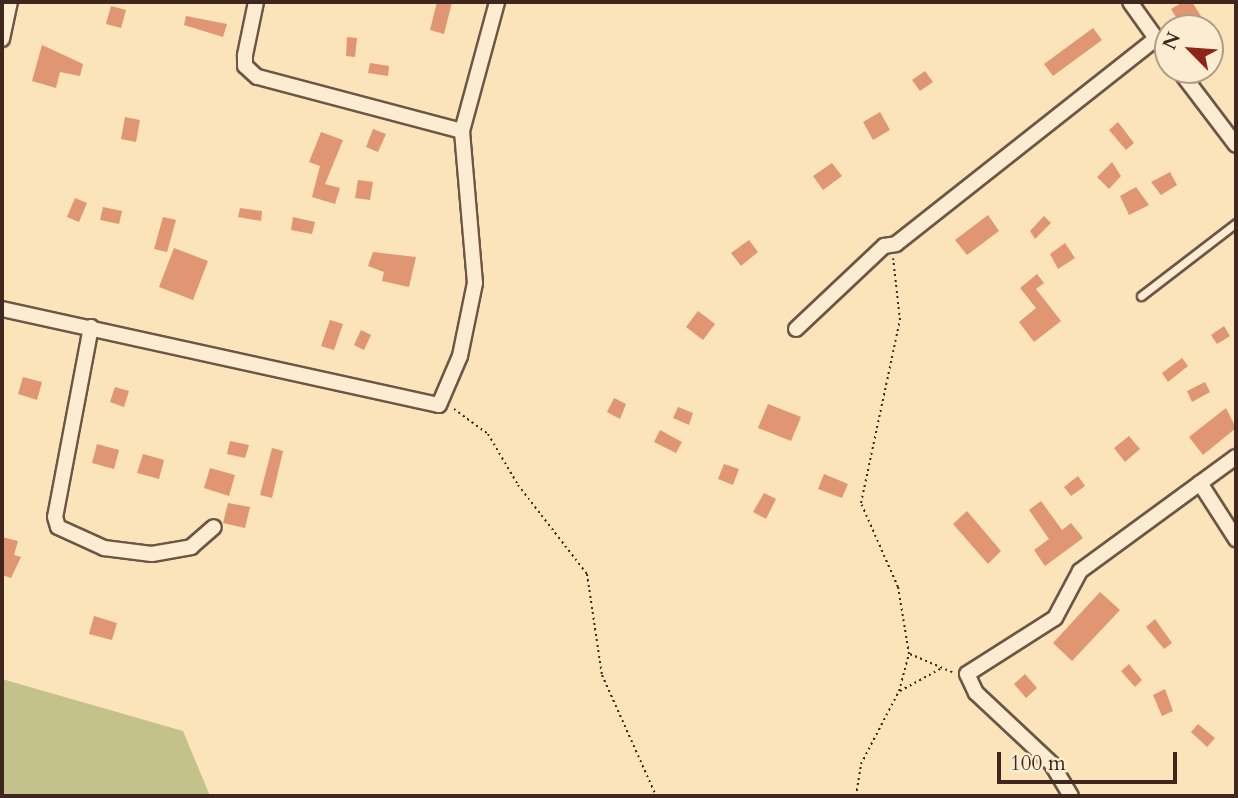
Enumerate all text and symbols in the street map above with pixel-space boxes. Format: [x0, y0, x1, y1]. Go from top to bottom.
north arrow [1154, 14, 1224, 84]
text: N [1157, 28, 1187, 54]
scale bar [1000, 738, 1180, 782]
text: 100 m [1010, 749, 1066, 778]

